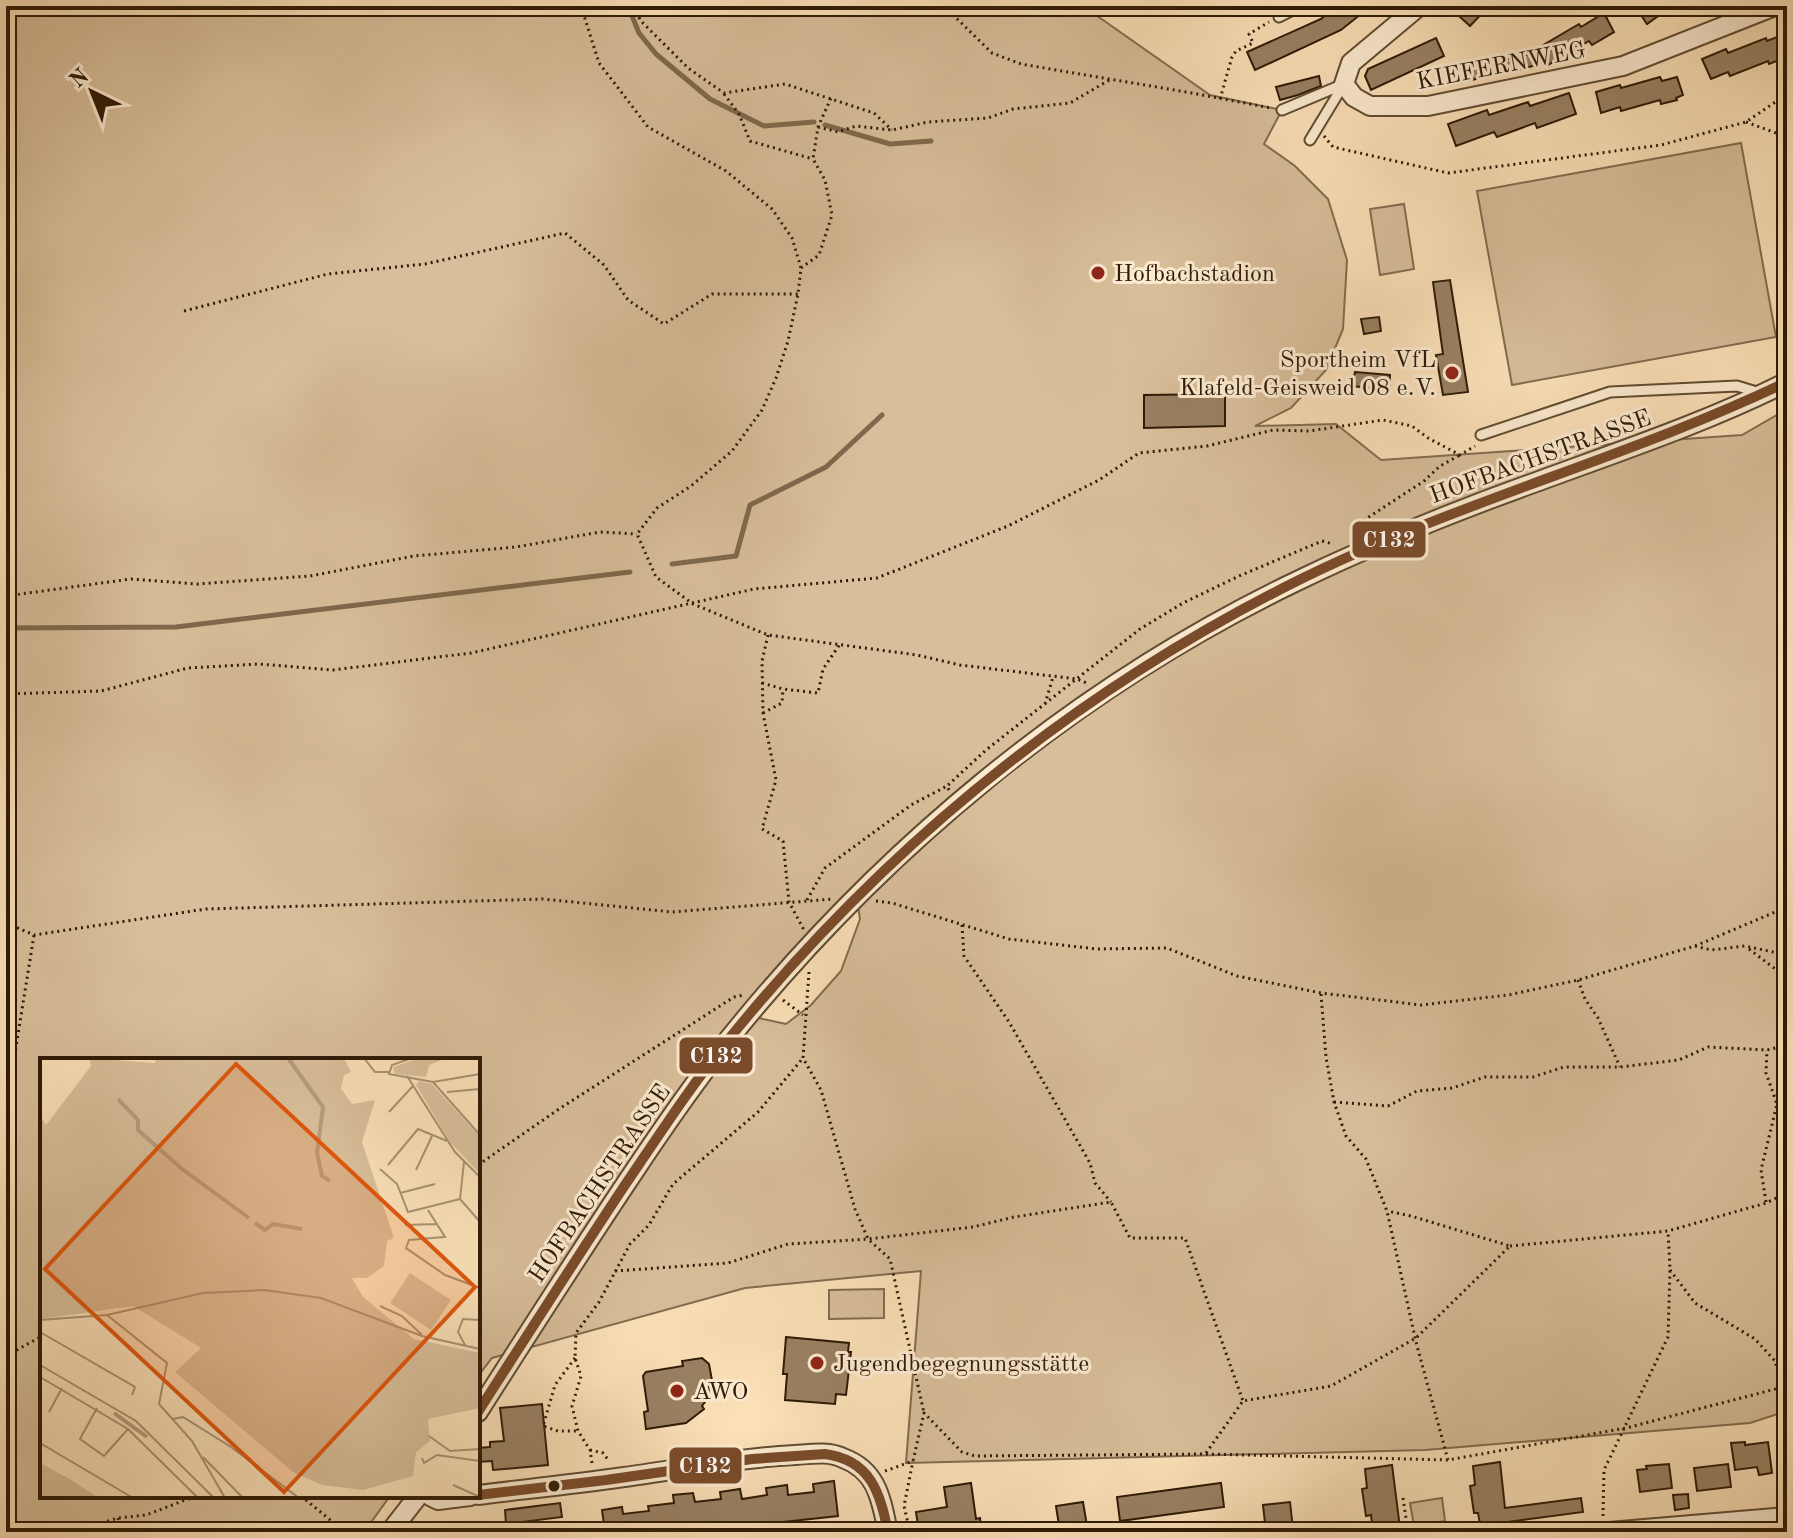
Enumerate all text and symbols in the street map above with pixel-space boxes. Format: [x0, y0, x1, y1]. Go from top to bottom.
street label: KIEFERNWEG [1415, 39, 1588, 95]
north arrow [52, 52, 132, 132]
text: N [66, 65, 94, 93]
place label: Hofbachstadion [1114, 263, 1275, 287]
marker: Hofbachstadion [1089, 264, 1107, 282]
place label: Sportheim VfL Klafeld-Geisweid 08 e.V. [1179, 349, 1436, 401]
marker: Sportheim VfL Klafeld-Geisweid 08 e.V. [1443, 364, 1461, 382]
street label: HOFBACHSTRASSE [1427, 407, 1655, 509]
line badge: C132 [1351, 520, 1427, 559]
text: C132 [1363, 530, 1415, 552]
line badge: C132 [678, 1036, 754, 1075]
text: C132 [690, 1046, 742, 1068]
inset map [40, 1058, 480, 1498]
street label: HOFBACHSTRASSE [525, 1081, 676, 1288]
place label: Jugendbegegnungsstätte [833, 1353, 1089, 1377]
marker: Jugendbegegnungsstätte [808, 1354, 826, 1372]
place label: AWO [693, 1381, 748, 1405]
marker: AWO [668, 1382, 686, 1400]
line badge: C132 [668, 1446, 743, 1485]
text: C132 [679, 1456, 731, 1478]
unlabelled marker [546, 1478, 562, 1494]

